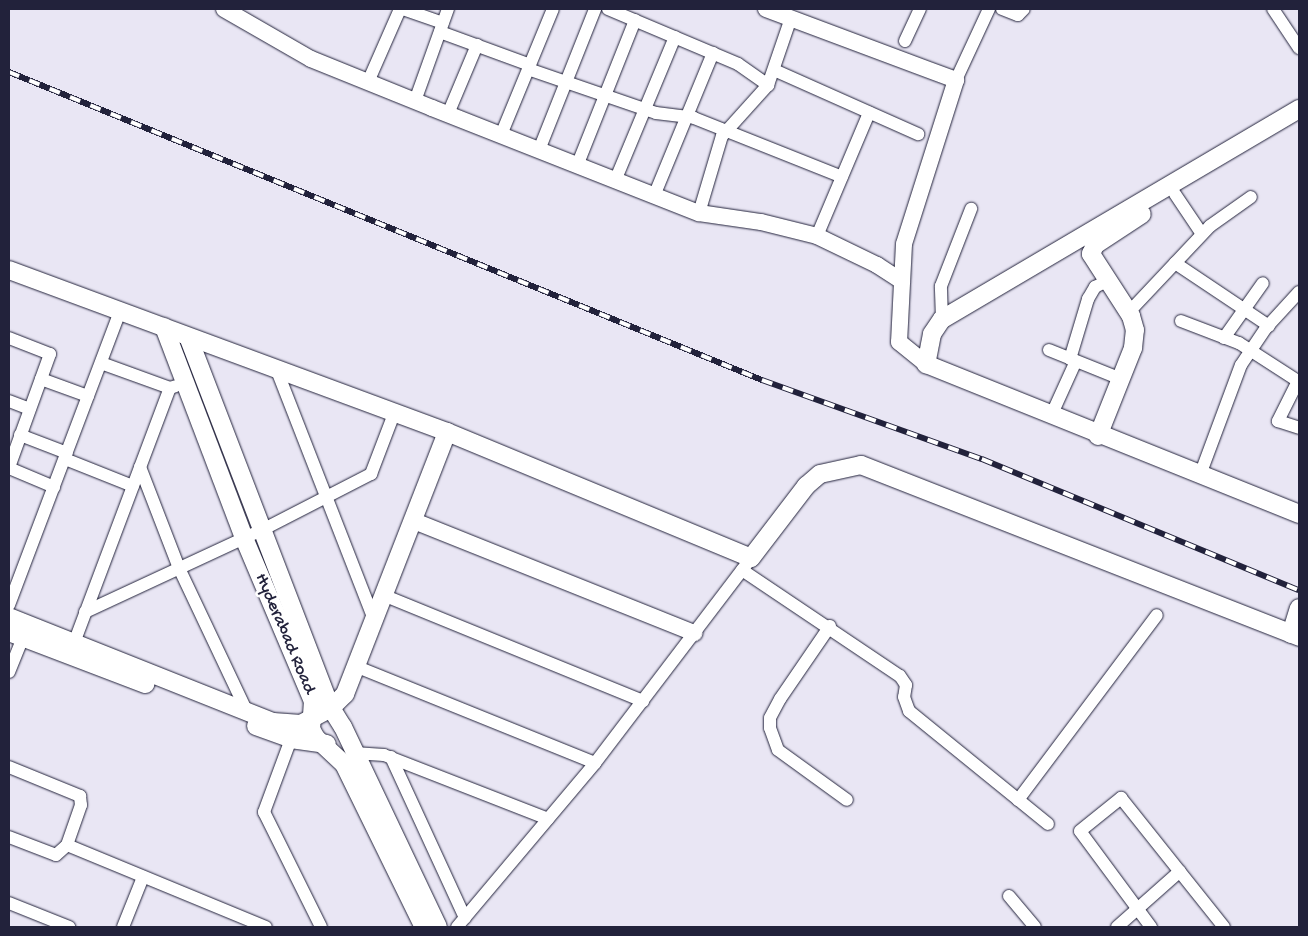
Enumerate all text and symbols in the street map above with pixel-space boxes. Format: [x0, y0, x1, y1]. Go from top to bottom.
street label: Hyderabad Road [249, 570, 319, 698]

